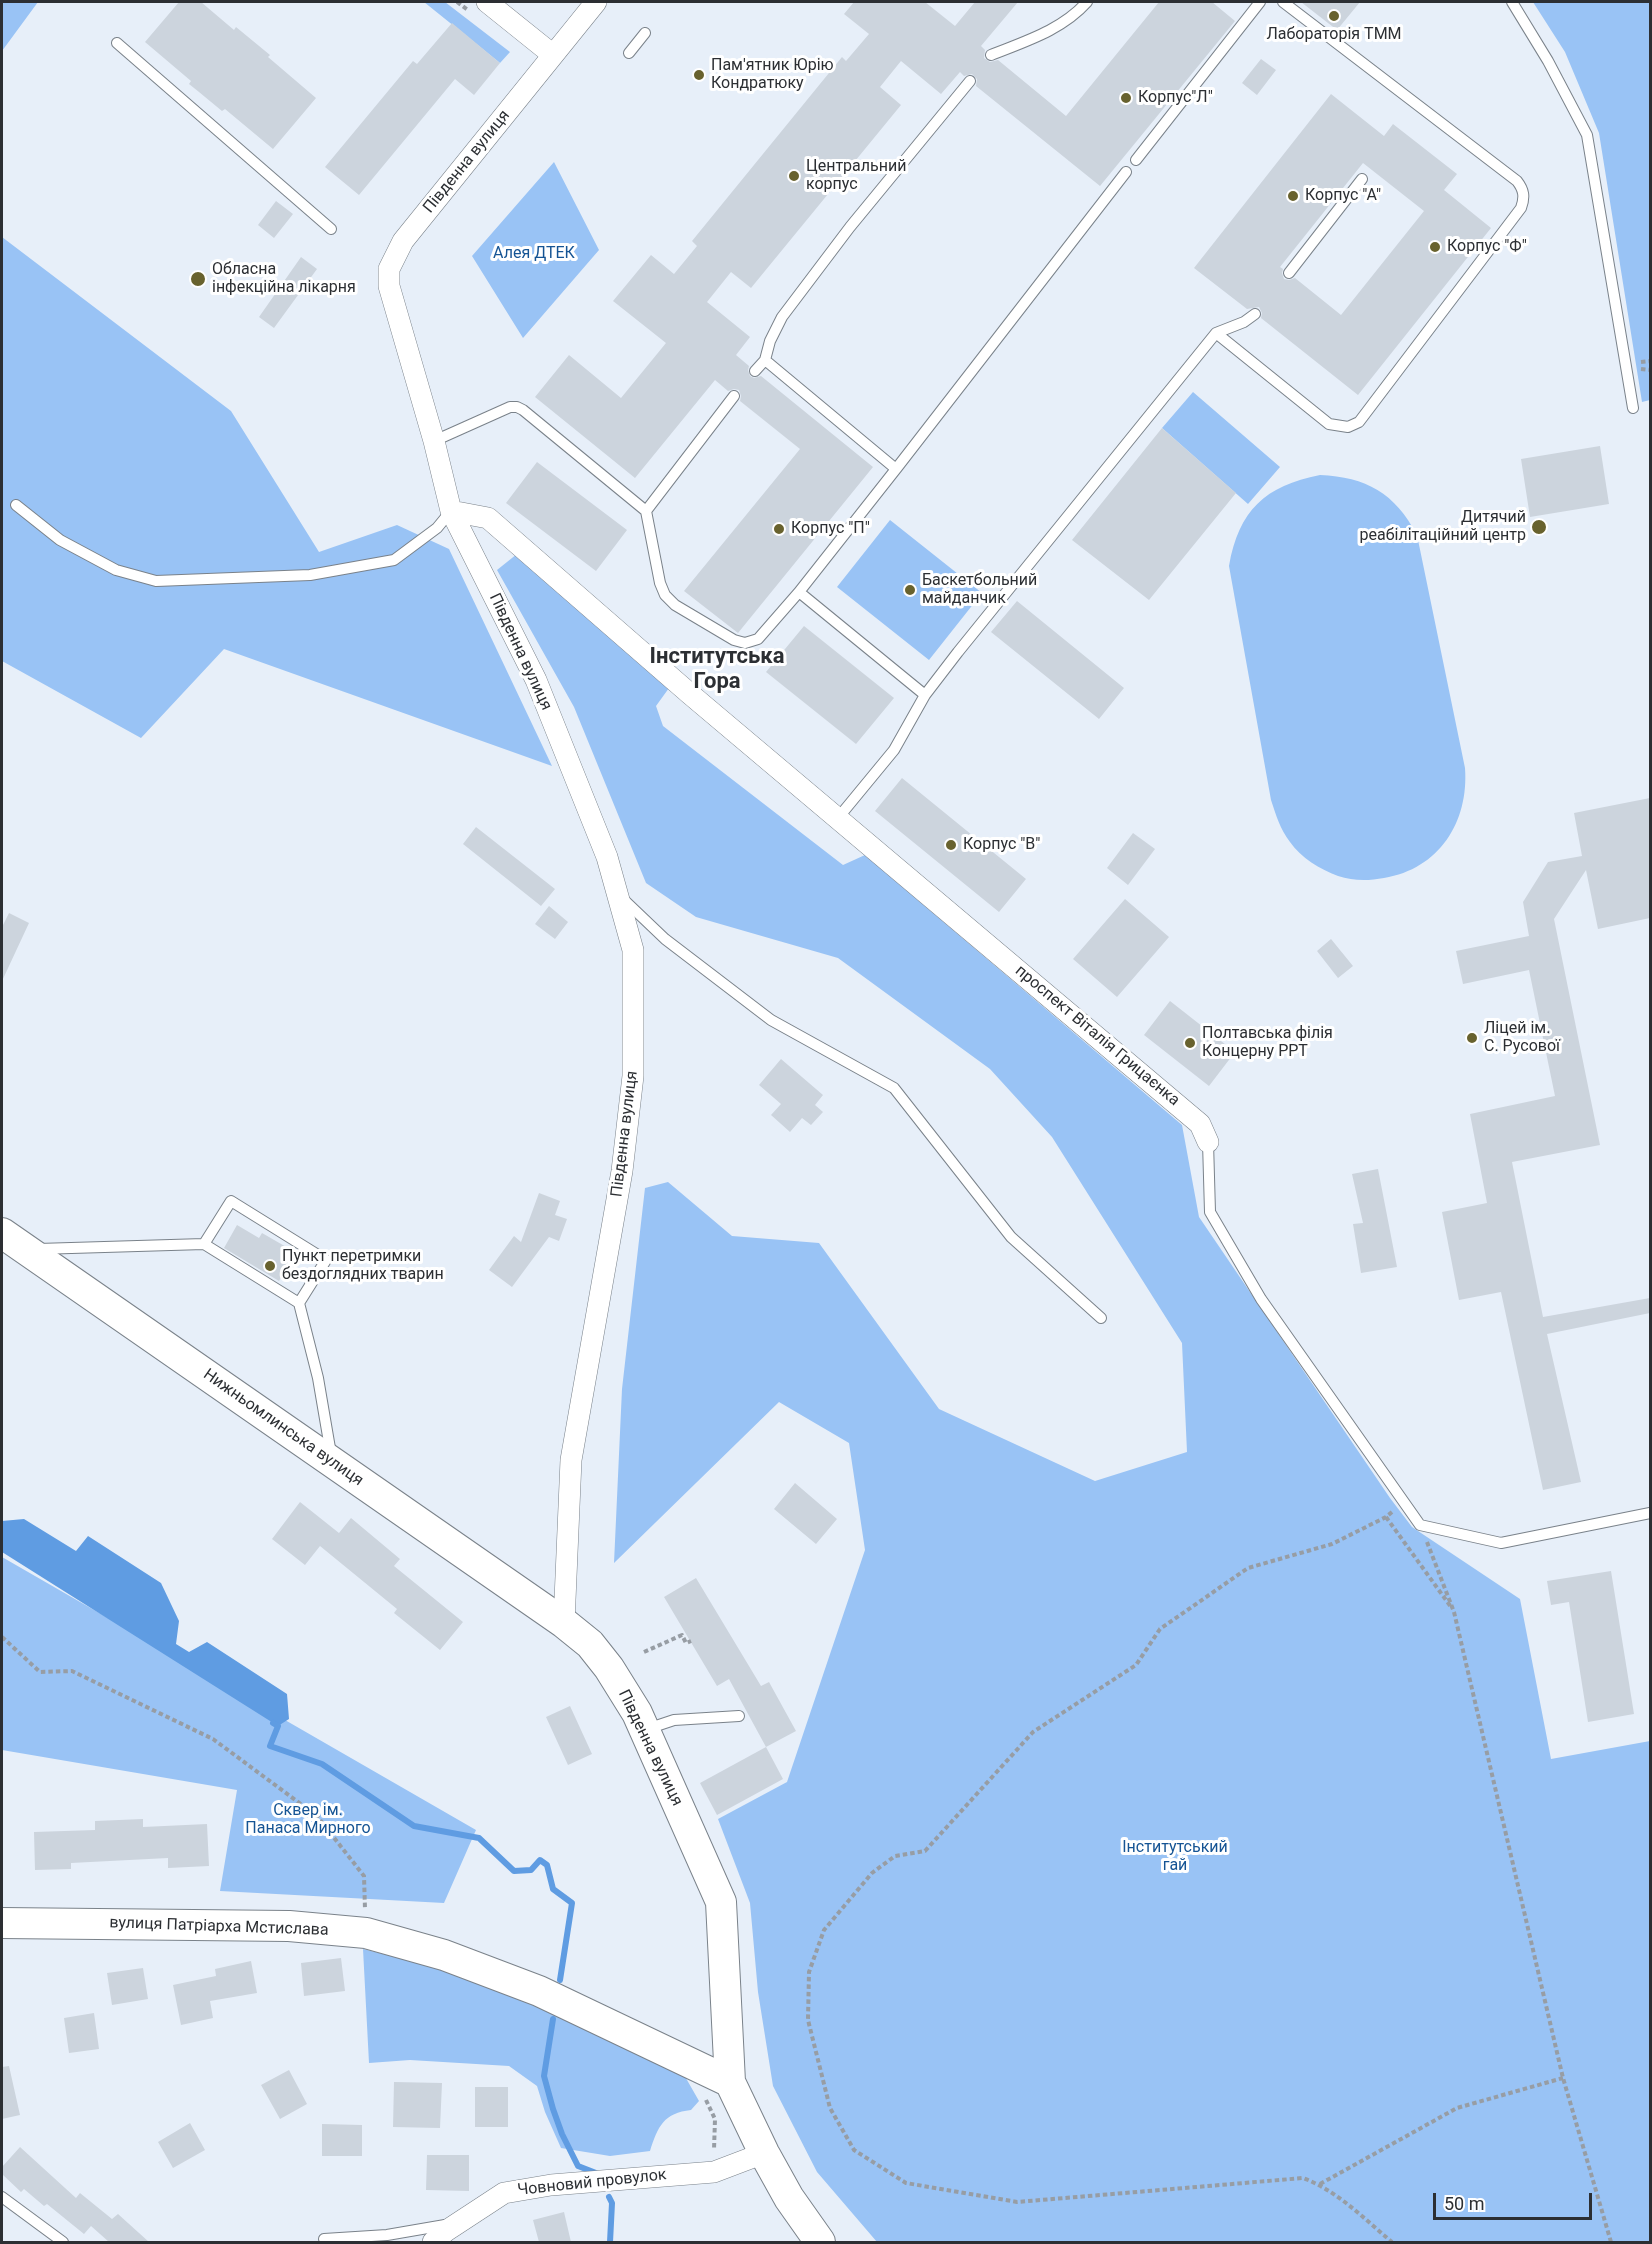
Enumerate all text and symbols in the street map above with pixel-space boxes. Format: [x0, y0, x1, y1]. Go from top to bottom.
marker: Лабораторія ТММ [1327, 9, 1341, 23]
place label: Лабораторія ТММ [1266, 25, 1402, 45]
place label: Пам'ятник Юрію Кондратюку [711, 56, 834, 94]
marker: Пам'ятник Юрію Кондратюку [692, 68, 706, 82]
place label: Корпус"Л" [1138, 88, 1213, 108]
marker: Корпус"Л" [1119, 91, 1133, 105]
street label: Південна вулиця [420, 107, 514, 217]
place label: Центральний корпус [806, 157, 906, 195]
marker: Центральний корпус [787, 169, 801, 183]
place label: Корпус "А" [1305, 186, 1381, 206]
marker: Корпус "А" [1286, 189, 1300, 203]
place label: Корпус "Ф" [1447, 237, 1527, 257]
marker: Корпус "Ф" [1428, 240, 1442, 254]
park label: Алея ДТЕК [493, 244, 575, 264]
place label: Обласна інфекційна лікарня [212, 260, 356, 298]
marker: Обласна інфекційна лікарня [189, 270, 207, 288]
place label: Дитячий реабілітаційний центр [1360, 508, 1526, 546]
marker: Дитячий реабілітаційний центр [1530, 518, 1548, 536]
place label: Корпус "П" [791, 519, 870, 539]
marker: Корпус "П" [772, 522, 786, 536]
place label: Баскетбольний майданчик [922, 571, 1037, 609]
marker: Баскетбольний майданчик [903, 583, 917, 597]
street label: Південна вулиця [484, 590, 556, 714]
district label: Інститутська Гора [650, 644, 784, 696]
place label: Корпус "В" [963, 835, 1040, 855]
marker: Корпус "В" [944, 838, 958, 852]
street label: проспект Віталія Грицаєнка [1011, 962, 1183, 1110]
place label: Ліцей ім. С. Русової [1484, 1019, 1560, 1057]
place label: Полтавська філія Концерну РРТ [1202, 1024, 1333, 1062]
marker: Ліцей ім. С. Русової [1465, 1031, 1479, 1045]
marker: Полтавська філія Концерну РРТ [1183, 1036, 1197, 1050]
street label: Південна вулиця [608, 1070, 642, 1198]
place label: Пункт перетримки бездоглядних тварин [282, 1247, 444, 1285]
marker: Пункт перетримки бездоглядних тварин [263, 1259, 277, 1273]
street label: Нижньомлинська вулиця [199, 1365, 367, 1491]
street label: Південна вулиця [614, 1687, 686, 1809]
park label: Сквер ім. Панаса Мирного [245, 1801, 371, 1839]
park label: Інститутський гай [1122, 1838, 1228, 1876]
street label: вулиця Патріарха Мстислава [109, 1914, 329, 1940]
street label: Човновий провулок [516, 2166, 668, 2200]
scale bar [1436, 2181, 1595, 2219]
text: 50 m [1444, 2193, 1484, 2214]

